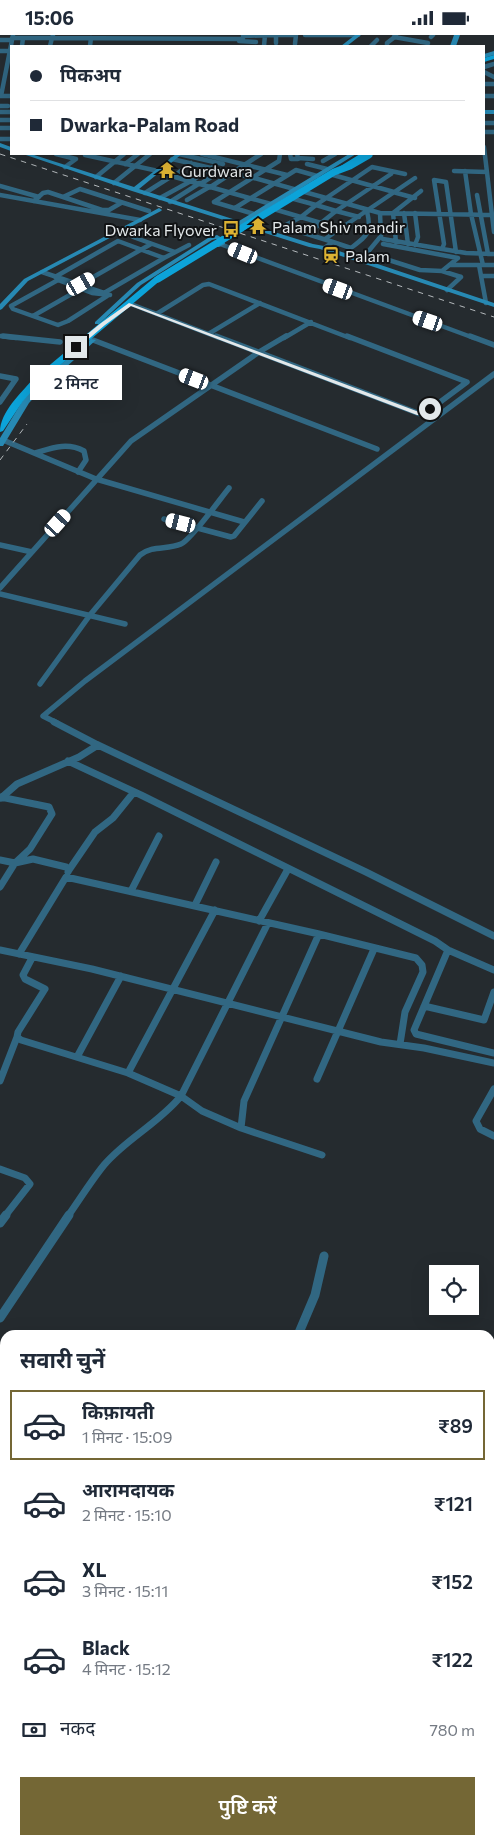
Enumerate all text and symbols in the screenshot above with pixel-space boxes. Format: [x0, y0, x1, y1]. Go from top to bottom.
text: 15:06 [25, 6, 74, 29]
text: पिकअप [60, 63, 121, 86]
text: Dwarka-Palam Road [60, 113, 239, 136]
temple icon: Gurdwara [157, 160, 177, 180]
place label: Gurdwara [181, 161, 253, 180]
temple icon: Palam Shiv mandir [248, 216, 268, 236]
place label: Palam Shiv mandir [272, 217, 406, 236]
bus stop icon: Dwarka Flyover [221, 219, 241, 239]
place label: Dwarka Flyover [104, 220, 218, 239]
car [226, 240, 259, 266]
station icon: Palam [321, 245, 341, 265]
place label: Palam [345, 246, 390, 265]
car [64, 270, 97, 298]
car [321, 277, 354, 301]
car [411, 309, 444, 333]
route end [65, 336, 87, 358]
callout: 2 मिनट [30, 365, 122, 399]
car [177, 367, 210, 391]
text: 2 मिनट [54, 373, 98, 392]
route start [419, 398, 441, 420]
car [42, 507, 73, 539]
car [164, 512, 197, 534]
map controls [429, 1265, 479, 1315]
button: locate [429, 1265, 479, 1315]
text: सवारी चुनें [20, 1346, 105, 1373]
text: किफ़ायती [82, 1400, 154, 1423]
icon: car [22, 1403, 67, 1448]
text: ₹89 [438, 1414, 473, 1437]
text: 1 मिनट · 15:09 [82, 1427, 172, 1446]
text: आरामदायक [82, 1478, 174, 1501]
icon: car [22, 1481, 67, 1526]
text: ₹121 [434, 1492, 473, 1515]
text: 2 मिनट · 15:10 [82, 1505, 172, 1524]
text: XL [82, 1558, 107, 1581]
icon: car [22, 1559, 67, 1604]
text: ₹152 [431, 1570, 473, 1593]
text: 3 मिनट · 15:11 [82, 1581, 168, 1600]
text: Black [82, 1636, 130, 1659]
icon: car [22, 1637, 67, 1682]
text: ₹122 [432, 1648, 473, 1671]
text: 4 मिनट · 15:12 [82, 1659, 171, 1678]
icon: cash [20, 1716, 48, 1744]
text: नकद [60, 1716, 95, 1739]
text: 780 m [429, 1720, 475, 1739]
button: पुष्टि करें [20, 1777, 475, 1835]

